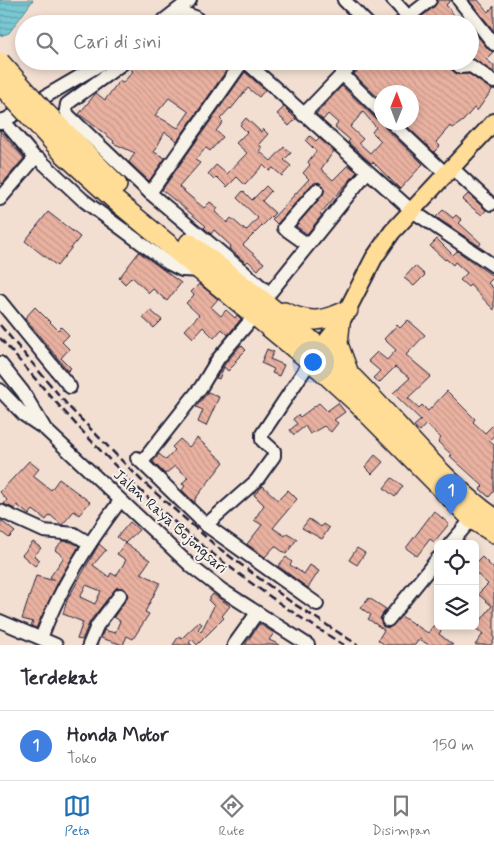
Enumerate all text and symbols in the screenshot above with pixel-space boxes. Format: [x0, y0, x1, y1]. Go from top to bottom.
search box [15, 15, 479, 70]
icon: search [33, 29, 61, 57]
text: Cari di sini [73, 30, 161, 55]
north arrow [374, 85, 419, 130]
your location [300, 349, 326, 375]
street label: Jalan Raya Bojongsari [108, 465, 231, 579]
pin: 1 [435, 474, 467, 515]
map controls [434, 540, 479, 630]
button: locate [434, 540, 479, 585]
button: layers [434, 585, 479, 630]
text: Terdekat [20, 664, 98, 692]
text: Honda Motor [67, 723, 169, 748]
text: 1 [32, 735, 40, 756]
text: 150 m [432, 735, 474, 756]
text: Toko [67, 748, 97, 769]
tab: Peta [63, 792, 91, 840]
tab: Rute [218, 792, 246, 840]
tab: Disimpan [372, 792, 431, 840]

